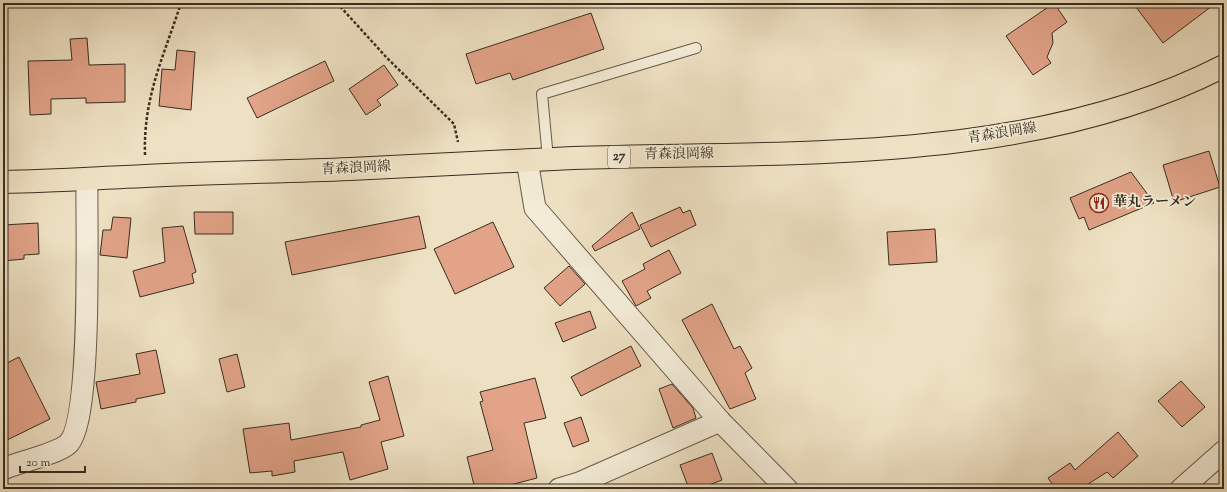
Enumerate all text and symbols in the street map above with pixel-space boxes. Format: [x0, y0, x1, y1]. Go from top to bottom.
street label: 青森浪岡線 [966, 119, 1038, 149]
street label: 青森浪岡線 [644, 144, 714, 166]
road number: 27 [608, 146, 630, 168]
street label: 青森浪岡線 [321, 157, 391, 181]
restaurant icon: 華丸ラーメン [1088, 192, 1110, 214]
place label: 華丸ラーメン [1113, 193, 1196, 213]
scale bar [20, 448, 85, 474]
text: 20 m [26, 454, 51, 472]

